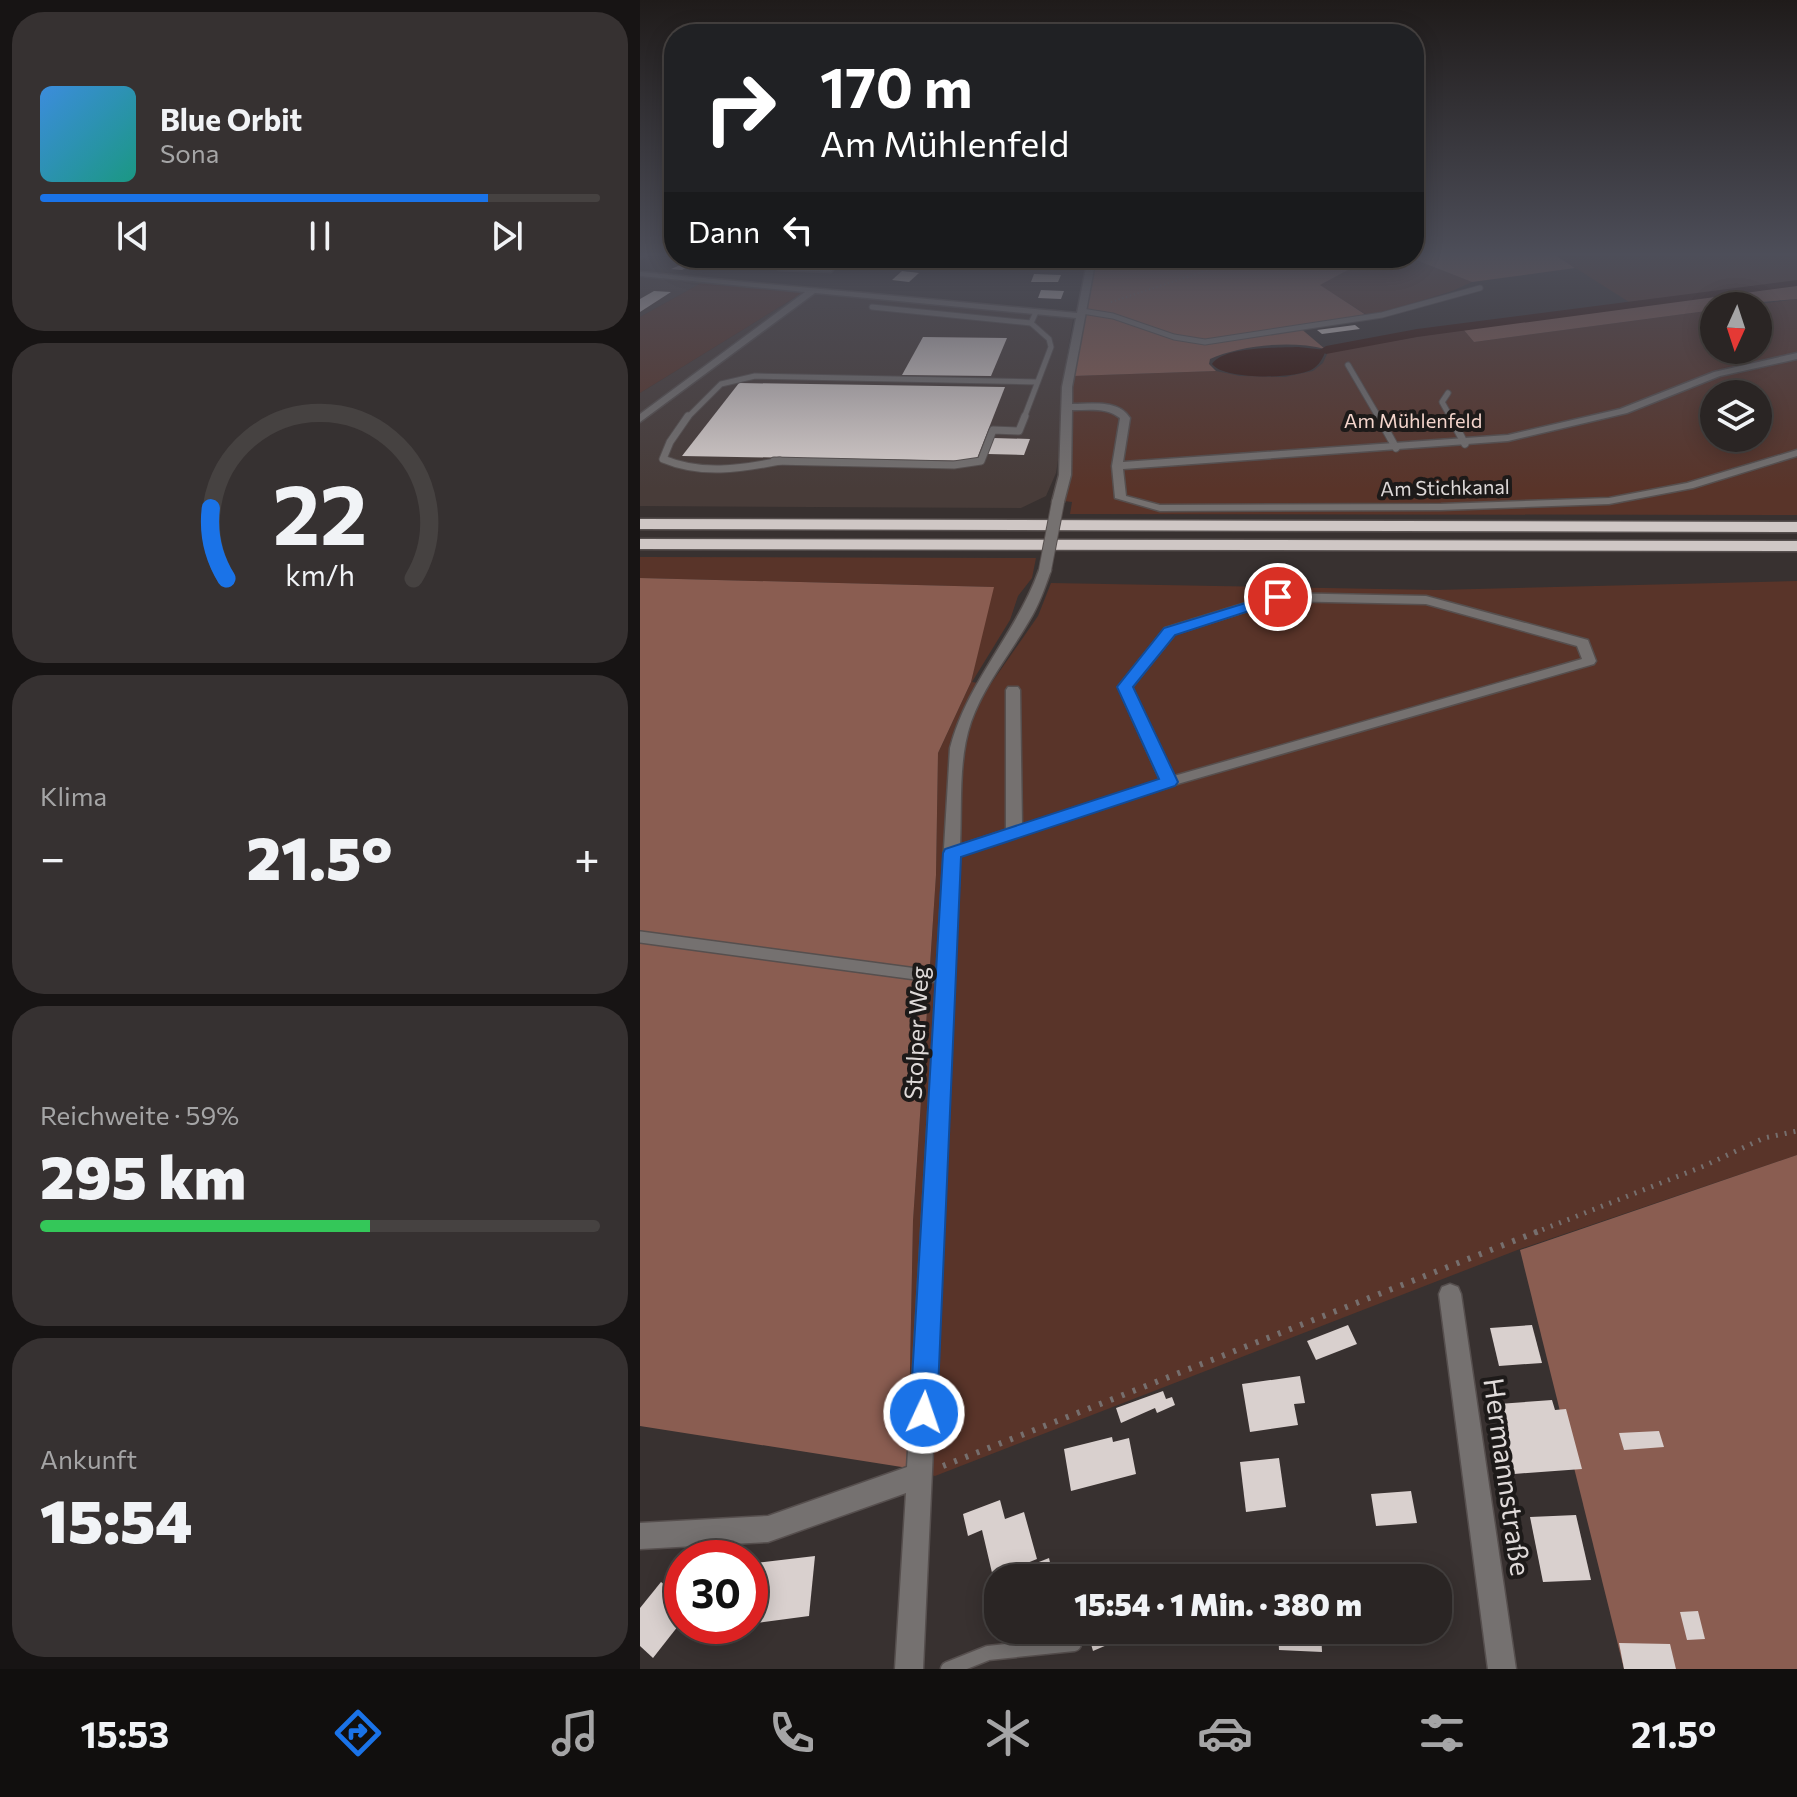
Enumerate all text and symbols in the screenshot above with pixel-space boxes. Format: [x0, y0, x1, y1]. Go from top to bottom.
text: 170 m [820, 51, 973, 120]
icon: right [688, 56, 792, 160]
text: Blue Orbit [160, 100, 302, 137]
text: Am Mühlenfeld [820, 120, 1069, 164]
text: Sona [160, 137, 219, 168]
icon: left [776, 208, 820, 252]
text: Dann [688, 212, 760, 249]
icon: previous [111, 214, 155, 258]
icon: pause [298, 214, 342, 258]
icon: next [485, 214, 529, 258]
north arrow [1700, 292, 1772, 364]
map controls [1700, 292, 1772, 452]
button: layers [1700, 380, 1772, 452]
park label: Am Mühlenfeld [1344, 408, 1482, 432]
text: 22 [273, 460, 367, 562]
street label: Am Stichkanal [1380, 474, 1510, 500]
text: km/h [285, 557, 355, 592]
pin [1244, 563, 1312, 631]
icon: arrive [1256, 575, 1300, 619]
text: Klima [40, 780, 107, 811]
text: 21.5° [246, 819, 393, 892]
text: − [40, 829, 65, 883]
text: + [574, 829, 600, 883]
street label: Stolper Weg [898, 966, 933, 1100]
text: Reichweite · 59% [40, 1099, 239, 1130]
text: 295 km [40, 1138, 246, 1211]
position arrow [882, 1371, 966, 1455]
street label: Hermannstraße [1477, 1376, 1539, 1578]
text: Ankunft [40, 1443, 137, 1474]
text: 15:54 [40, 1482, 193, 1555]
speed limit sign: 30 [664, 1540, 768, 1644]
text: 15:54 · 1 Min. · 380 m [1074, 1585, 1362, 1622]
icon: directions [330, 1705, 386, 1761]
icon: music [547, 1705, 603, 1761]
icon: phone [764, 1705, 820, 1761]
icon: climate [980, 1705, 1036, 1761]
icon: car [1197, 1705, 1253, 1761]
icon: filters [1414, 1705, 1470, 1761]
text: 15:53 [80, 1711, 169, 1755]
text: 21.5° [1631, 1711, 1716, 1755]

